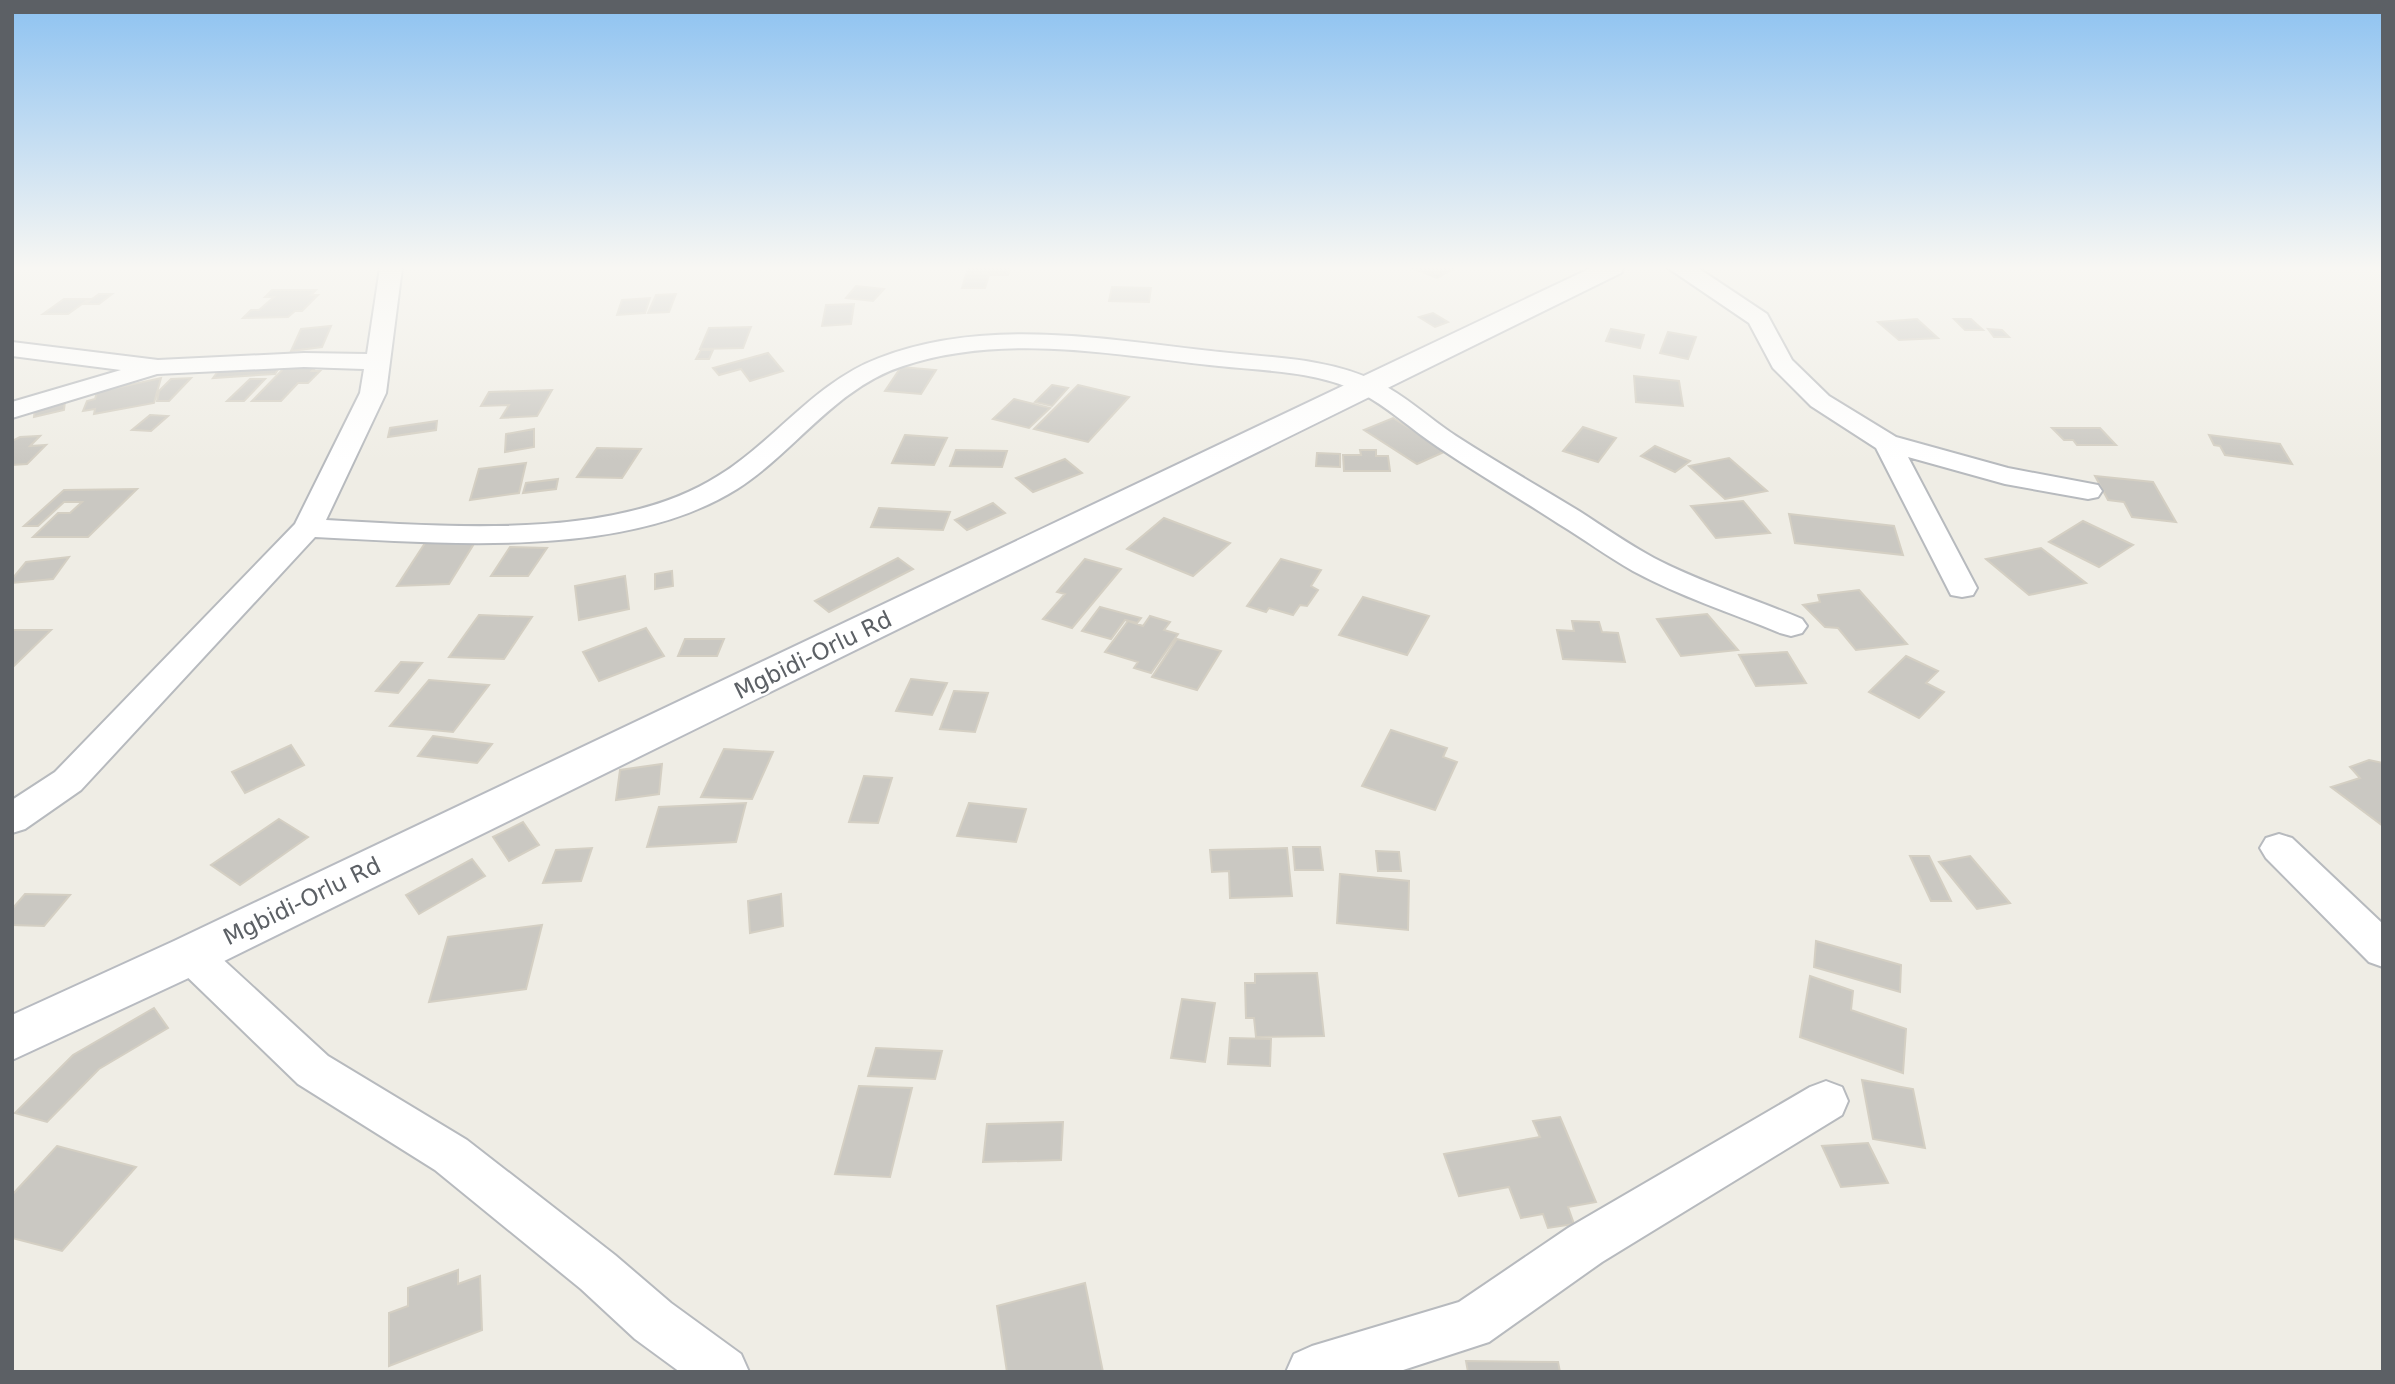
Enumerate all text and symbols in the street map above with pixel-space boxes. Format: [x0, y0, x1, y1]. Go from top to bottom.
street label: Mgbidi-Orlu Rd [730, 606, 896, 704]
street label: Mgbidi-Orlu Rd [219, 852, 385, 950]

